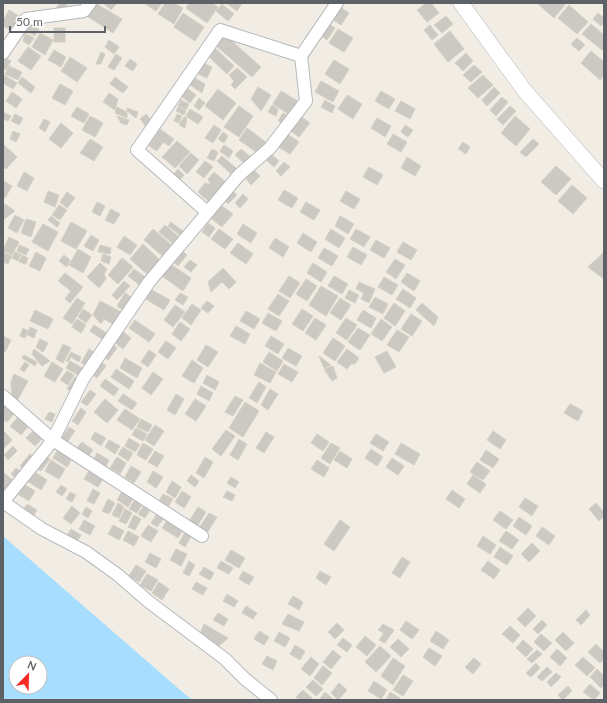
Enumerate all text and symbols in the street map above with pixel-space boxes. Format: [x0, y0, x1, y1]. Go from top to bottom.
scale bar [10, 8, 105, 34]
text: 50 m [16, 14, 43, 29]
north arrow [8, 655, 48, 695]
text: N [26, 658, 39, 673]

